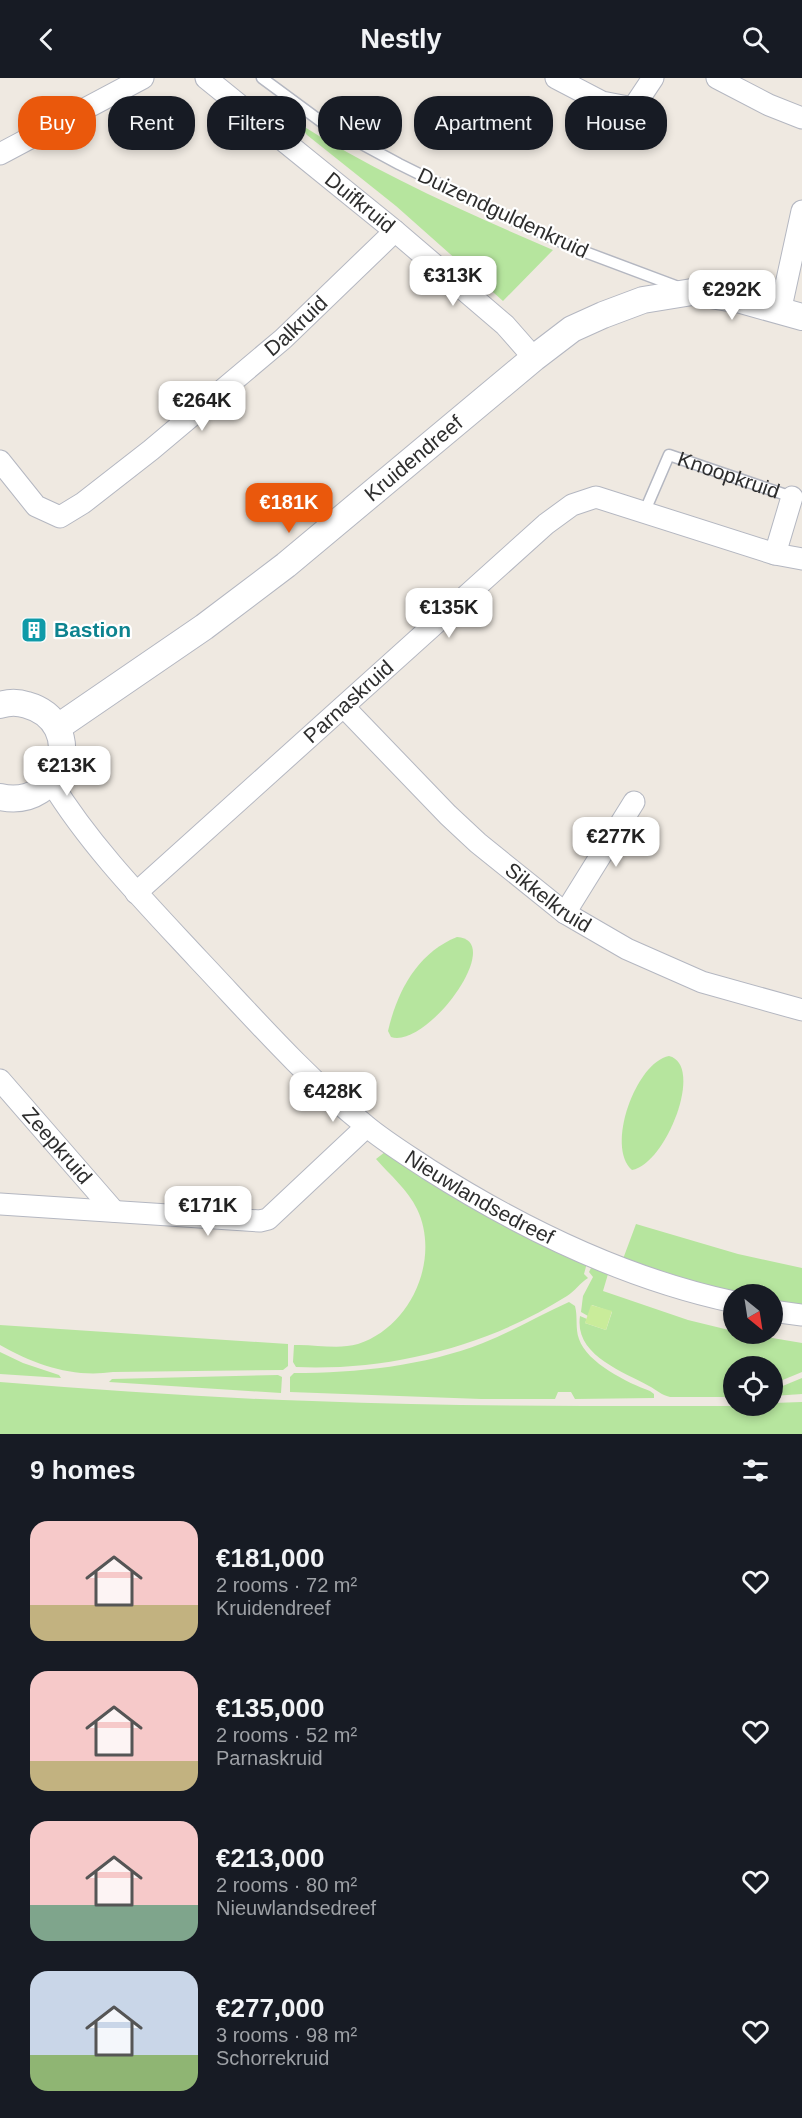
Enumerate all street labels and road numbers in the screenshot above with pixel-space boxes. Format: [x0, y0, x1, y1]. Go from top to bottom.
street label: Duizendguldenkruid [414, 163, 592, 262]
street label: Duifkruid [321, 167, 400, 237]
street label: Dalkruid [260, 291, 332, 360]
street label: Kruidendreef [360, 411, 467, 505]
street label: Knoopkruid [675, 447, 783, 503]
street label: Parnaskruid [299, 655, 398, 747]
street label: Sikkelkruid [501, 858, 595, 937]
street label: Zeepkruid [18, 1103, 97, 1188]
street label: Nieuwlandsedreef [401, 1145, 558, 1249]

